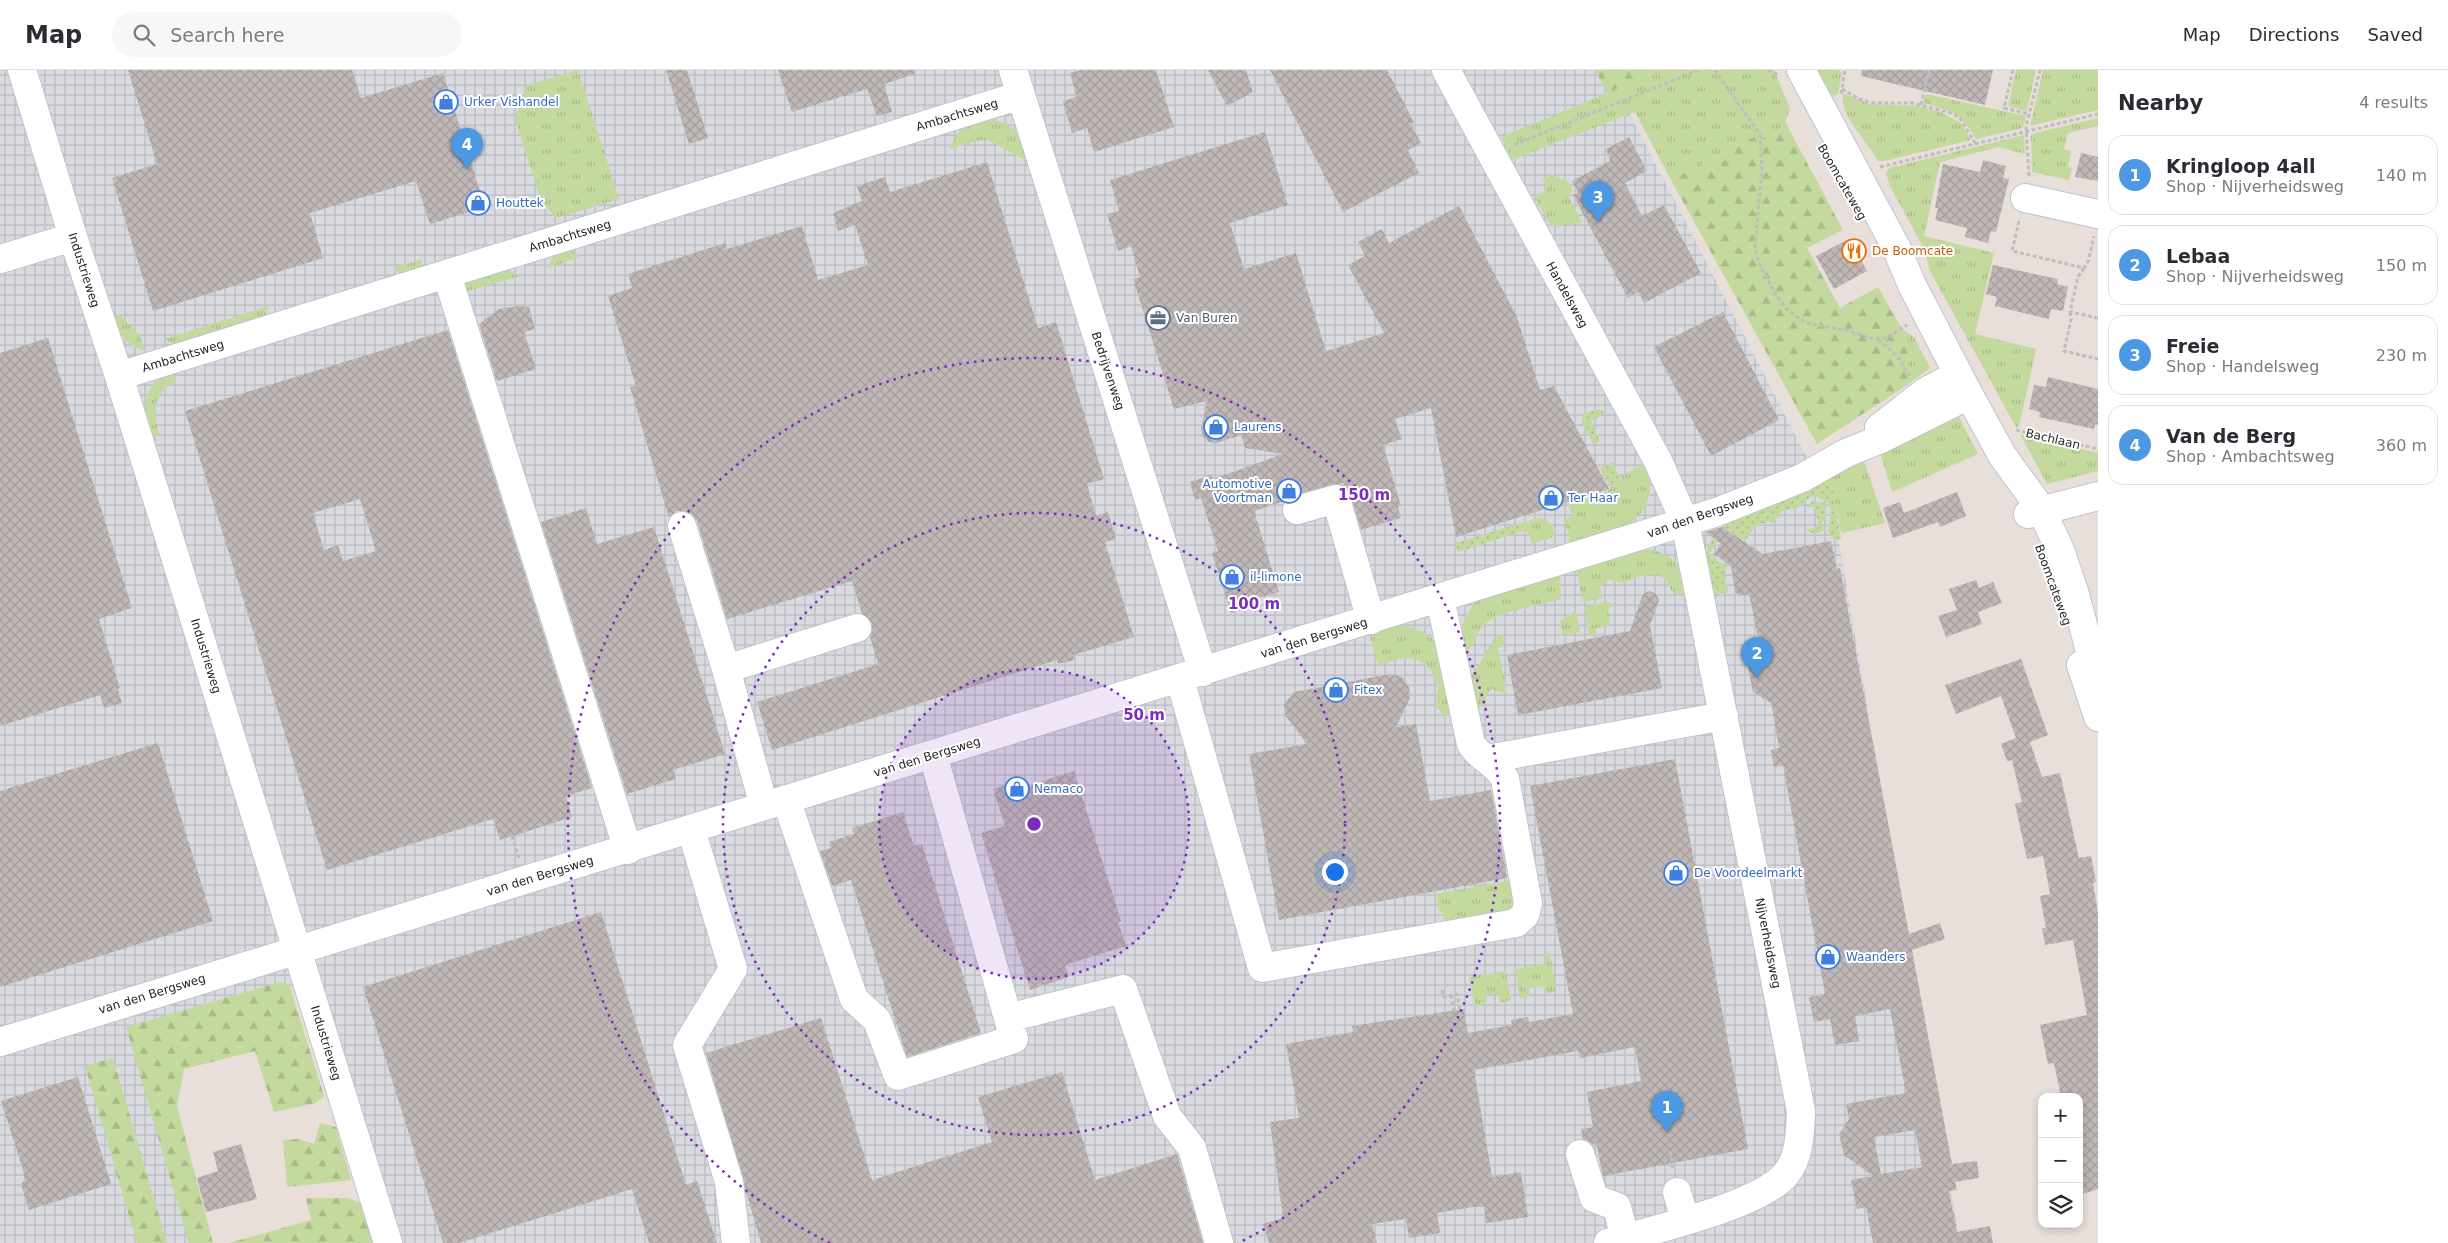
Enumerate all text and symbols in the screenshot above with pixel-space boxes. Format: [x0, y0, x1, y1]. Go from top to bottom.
search box [112, 12, 462, 57]
text: Map [25, 21, 82, 49]
icon: search [130, 21, 158, 49]
text: Search here [170, 24, 284, 46]
text: Map [2183, 24, 2221, 45]
text: Directions [2249, 24, 2339, 45]
text: Saved [2367, 24, 2423, 45]
shop icon: Urker Vishandel [433, 89, 459, 115]
text: Nearby [2118, 91, 2203, 115]
text: 4 results [2359, 93, 2428, 112]
place label: Urker Vishandel [464, 95, 559, 109]
street label: Ambachtsweg [914, 96, 1000, 134]
pin: 4 [451, 128, 483, 169]
street label: Boomcateweg [1815, 141, 1869, 223]
text: Kringloop 4all [2166, 155, 2316, 177]
text: 1 [2129, 166, 2141, 185]
text: 140 m [2376, 166, 2427, 185]
text: Shop · Nijverheidsweg [2166, 177, 2344, 196]
pin: 3 [1582, 181, 1614, 222]
shop icon: Houttek [465, 190, 491, 216]
place label: Houttek [496, 196, 544, 210]
street label: Ambachtsweg [527, 217, 613, 255]
street label: Industrieweg [65, 231, 103, 309]
restaurant icon: De Boomcate [1841, 238, 1867, 264]
place label: De Boomcate [1872, 244, 1953, 258]
text: Lebaa [2166, 245, 2230, 267]
text: 2 [2129, 256, 2141, 275]
text: 150 m [2376, 256, 2427, 275]
street label: Handelsweg [1543, 260, 1591, 330]
text: Shop · Nijverheidsweg [2166, 267, 2344, 286]
office icon: Van Buren [1145, 305, 1171, 331]
place label: Van Buren [1176, 311, 1238, 325]
street label: Bedrijvenweg [1089, 330, 1127, 412]
text: Freie [2166, 335, 2219, 357]
street label: Ambachtsweg [140, 337, 226, 375]
text: 3 [2129, 346, 2141, 365]
text: 230 m [2376, 346, 2427, 365]
text: Shop · Handelsweg [2166, 357, 2319, 376]
shop icon: Laurens [1203, 414, 1229, 440]
place label: Laurens [1234, 420, 1282, 434]
text: Van de Berg [2166, 425, 2296, 447]
street label: Bachlaan [2024, 426, 2082, 452]
text: 4 [2129, 436, 2141, 455]
text: 360 m [2376, 436, 2427, 455]
text: Shop · Ambachtsweg [2166, 447, 2335, 466]
place label: Automotive Voortman [1203, 477, 1272, 505]
shop icon: Automotive Voortman [1276, 478, 1302, 504]
shop icon: Ter Haar [1538, 485, 1564, 511]
text: 150 m [1338, 486, 1390, 504]
place label: Ter Haar [1567, 491, 1618, 505]
street label: van den Bergsweg [1645, 491, 1755, 541]
street label: Boomcateweg [2032, 542, 2074, 628]
shop icon: il-limone [1219, 564, 1245, 590]
place label: il-limone [1250, 570, 1302, 584]
text: 100 m [1228, 595, 1280, 613]
street label: van den Bergsweg [1259, 615, 1369, 661]
street label: Industrieweg [188, 617, 224, 695]
pin: 2 [1741, 637, 1773, 678]
shop icon: Fitex [1323, 677, 1349, 703]
place label: Fitex [1354, 683, 1382, 697]
text: 50 m [1123, 706, 1165, 724]
street label: van den Bergsweg [872, 734, 982, 780]
shop icon: Nemaco [1004, 776, 1030, 802]
place label: Nemaco [1034, 782, 1083, 796]
centre of rings [1025, 815, 1043, 833]
street label: van den Bergsweg [485, 853, 595, 899]
your location [1322, 859, 1348, 885]
shop icon: De Voordeelmarkt [1663, 860, 1689, 886]
place label: De Voordeelmarkt [1694, 866, 1803, 880]
street label: Nijverheidsweg [1752, 897, 1784, 989]
shop icon: Waanders [1815, 944, 1841, 970]
place label: Waanders [1846, 950, 1906, 964]
street label: van den Bergsweg [97, 971, 207, 1017]
street label: Industrieweg [308, 1004, 344, 1082]
pin: 1 [1651, 1091, 1683, 1132]
map controls [2038, 1093, 2083, 1228]
button: + [2038, 1093, 2083, 1138]
button: − [2038, 1138, 2083, 1183]
button: layers [2038, 1183, 2083, 1228]

